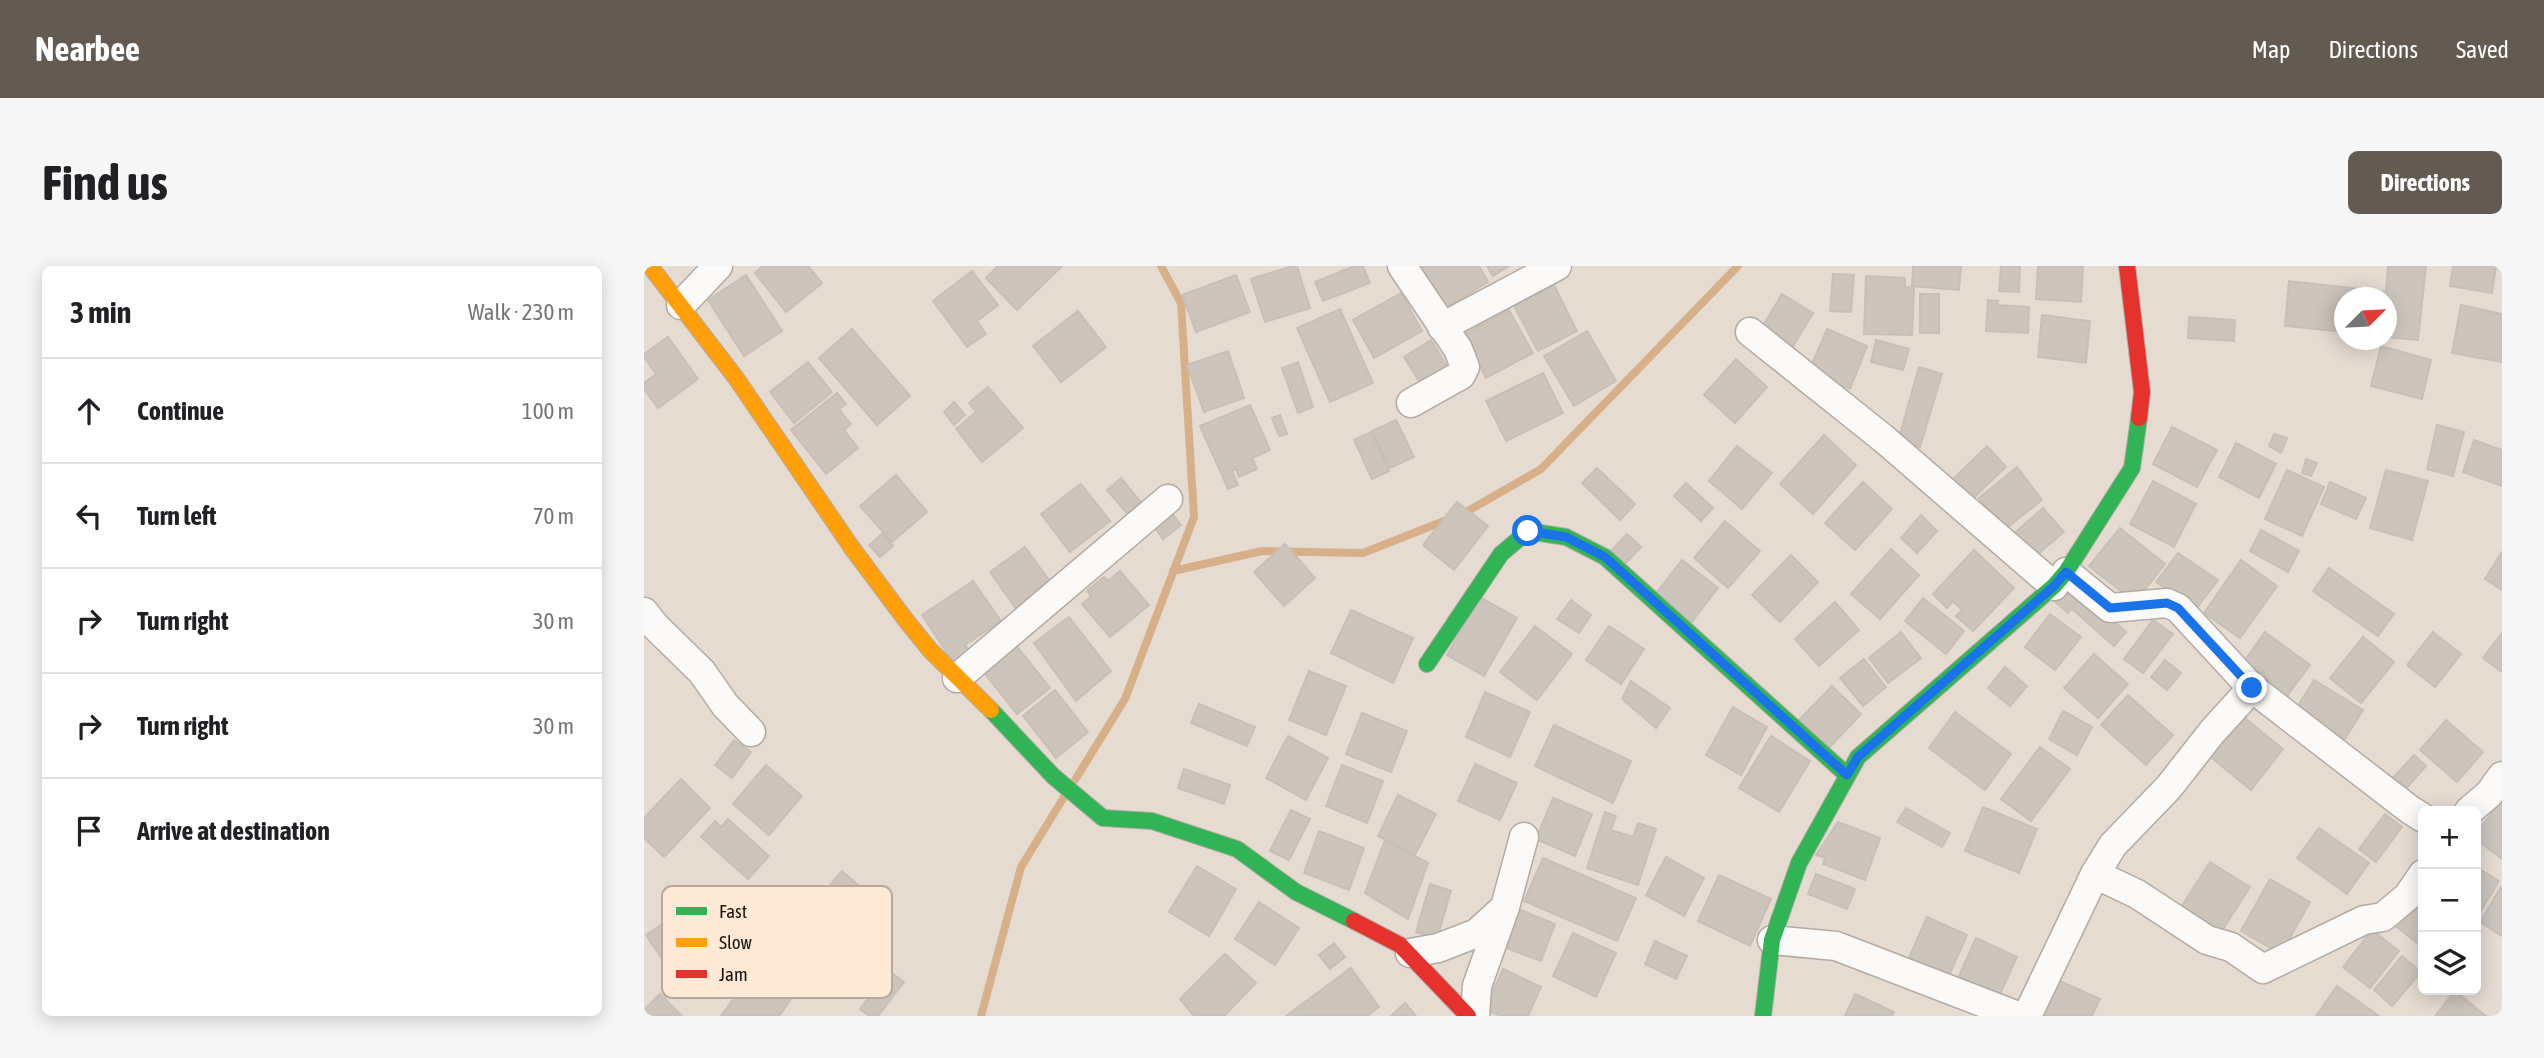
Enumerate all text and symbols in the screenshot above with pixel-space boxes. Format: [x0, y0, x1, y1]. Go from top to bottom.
text: Nearbee [35, 30, 140, 68]
text: Map [2252, 36, 2290, 63]
text: Directions [2328, 36, 2418, 63]
text: Saved [2456, 36, 2509, 63]
button: Directions [2348, 151, 2502, 214]
text: Find us [42, 154, 168, 210]
north arrow [2334, 287, 2397, 350]
text: 3 min [70, 295, 131, 329]
text: Walk · 230 m [468, 299, 574, 325]
icon: ahead [70, 392, 108, 430]
text: Continue [137, 396, 224, 426]
text: 100 m [522, 398, 574, 424]
icon: left [70, 497, 108, 535]
text: Turn left [137, 501, 217, 531]
text: 70 m [533, 503, 574, 529]
route start [1512, 515, 1543, 546]
icon: right [70, 602, 108, 640]
text: Turn right [137, 606, 228, 636]
text: 30 m [533, 608, 574, 634]
route end [2236, 672, 2267, 703]
icon: right [70, 707, 108, 745]
text: Turn right [137, 711, 228, 741]
text: 30 m [533, 713, 574, 739]
map controls [2418, 806, 2481, 995]
button: + [2418, 806, 2481, 869]
icon: arrive [70, 812, 108, 850]
text: Arrive at destination [137, 816, 330, 846]
button: − [2418, 869, 2481, 932]
legend [662, 886, 892, 998]
text: Fast [719, 900, 747, 922]
text: Slow [719, 931, 753, 953]
button: layers [2418, 932, 2481, 995]
text: Jam [719, 963, 748, 985]

